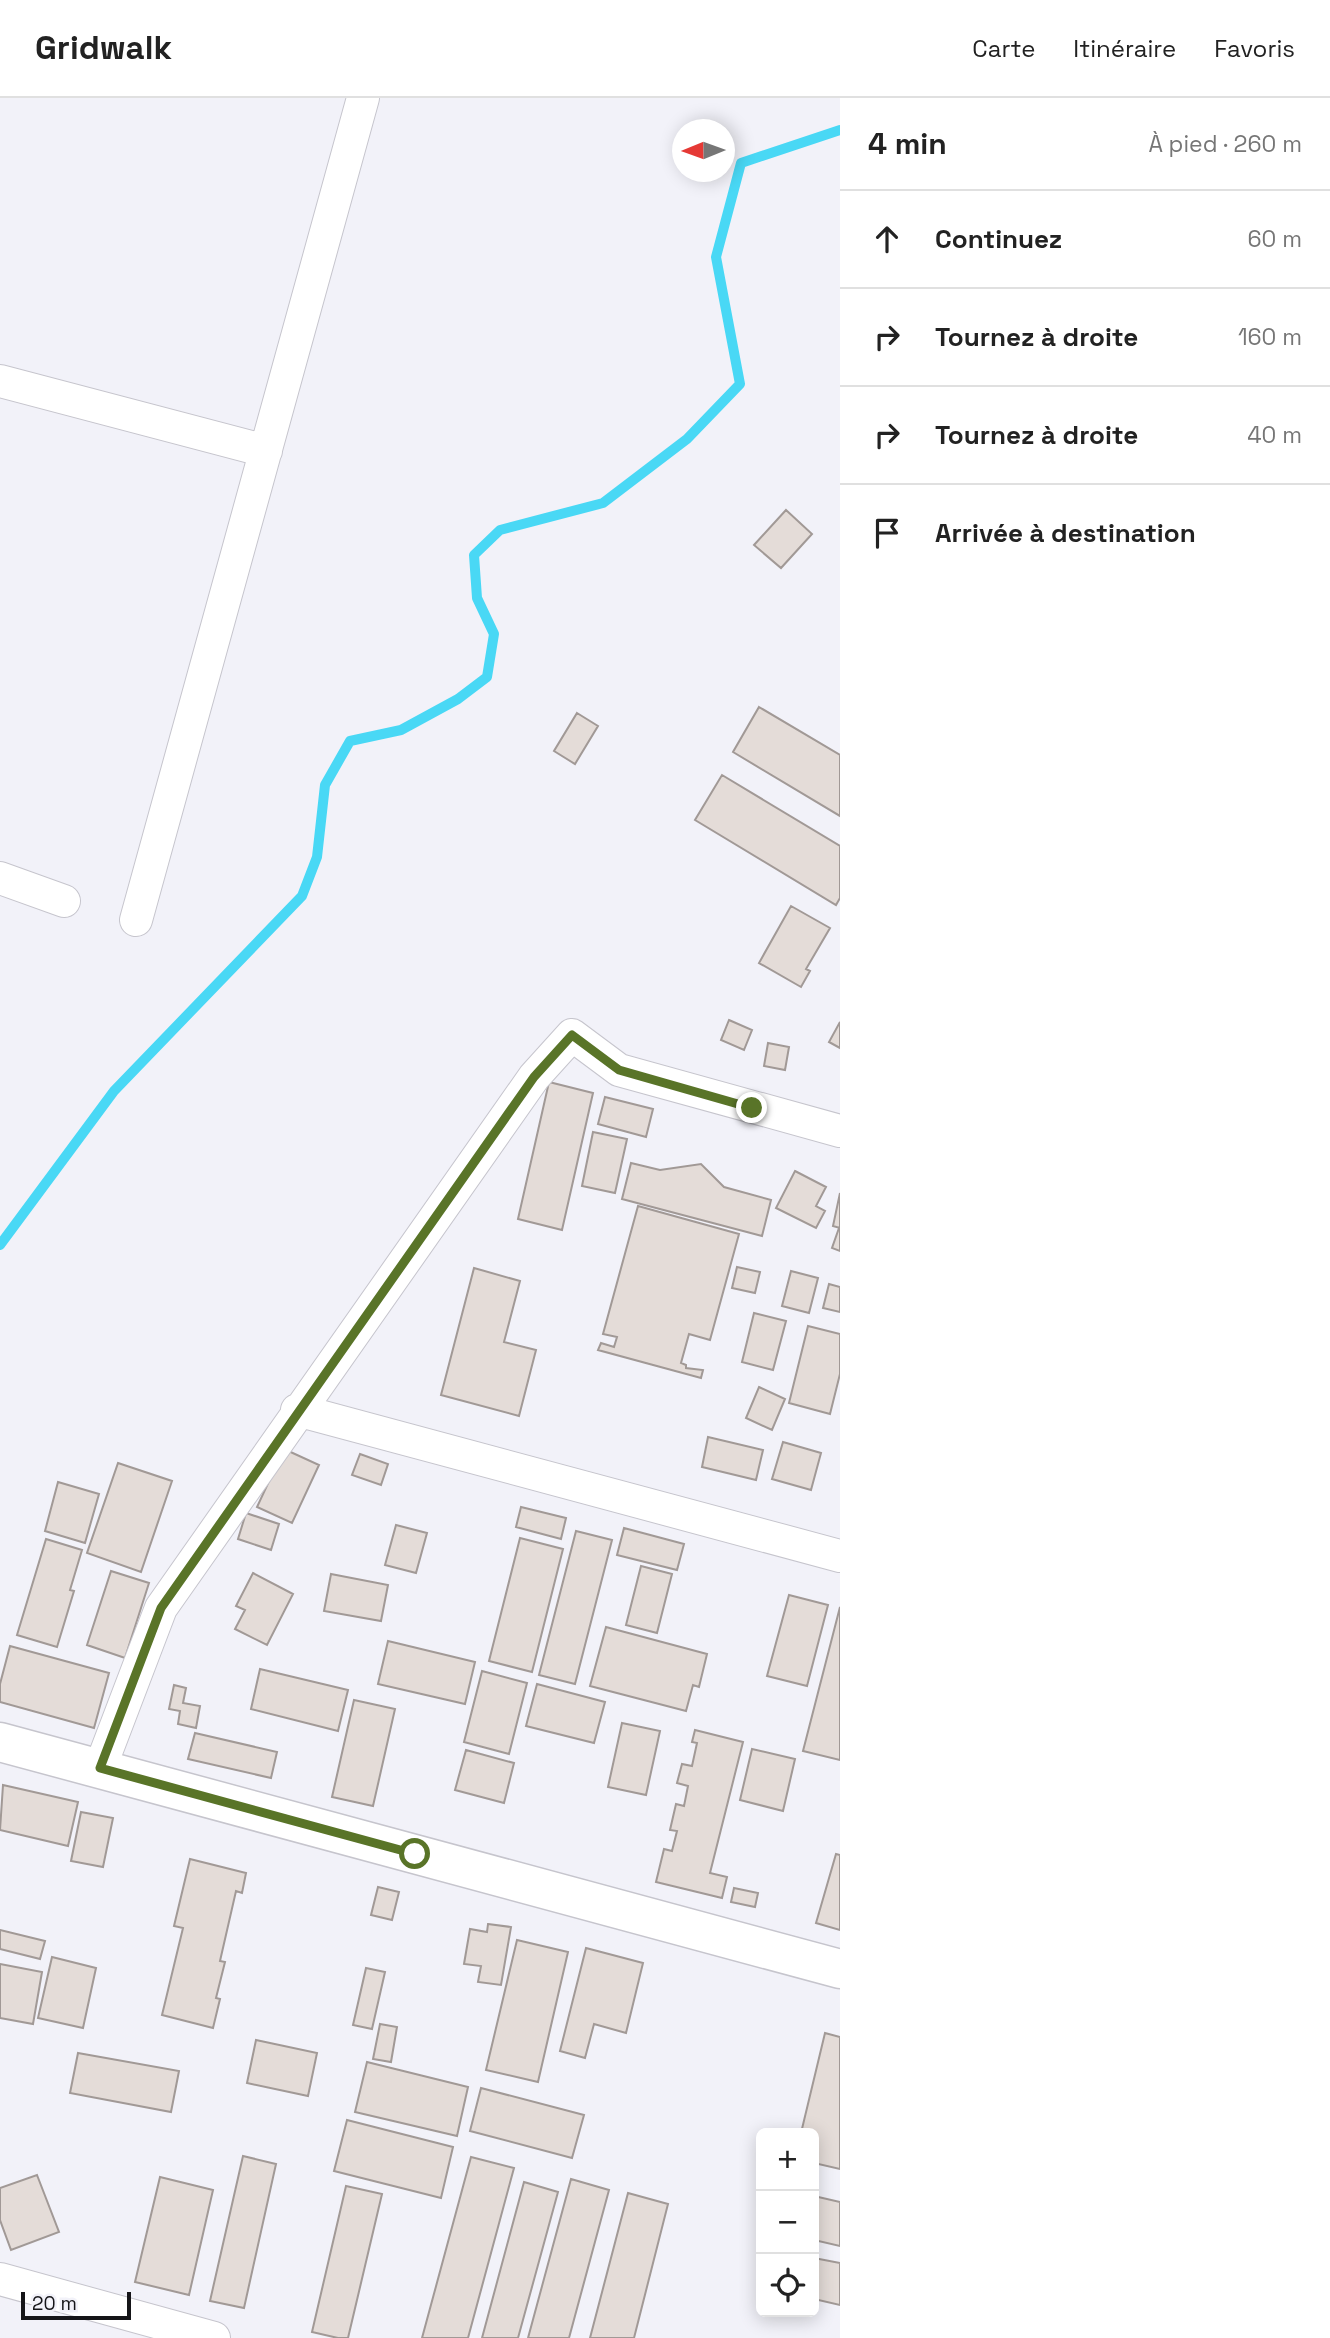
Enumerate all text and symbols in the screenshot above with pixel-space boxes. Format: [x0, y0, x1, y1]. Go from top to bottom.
text: Gridwalk [35, 27, 172, 69]
text: Carte [972, 33, 1035, 64]
text: Itinéraire [1073, 33, 1176, 64]
text: Favoris [1214, 33, 1295, 64]
north arrow [672, 119, 735, 182]
text: 4 min [868, 124, 947, 163]
text: À pied · 260 m [1149, 129, 1302, 159]
icon: ahead [868, 220, 906, 258]
text: Continuez [935, 222, 1062, 256]
text: 60 m [1247, 224, 1302, 254]
icon: right [868, 318, 906, 356]
text: Tournez à droite [935, 320, 1138, 354]
text: 160 m [1238, 322, 1302, 352]
icon: right [868, 416, 906, 454]
text: Tournez à droite [935, 418, 1138, 452]
text: 40 m [1247, 420, 1302, 450]
icon: arrive [868, 514, 906, 552]
text: Arrivée à destination [935, 516, 1196, 550]
route end [736, 1092, 767, 1123]
route start [399, 1838, 430, 1869]
map controls [756, 2128, 819, 2317]
button: + [756, 2128, 819, 2191]
button: − [756, 2191, 819, 2254]
button: locate [756, 2254, 819, 2317]
scale bar [21, 2289, 131, 2321]
text: 20 m [32, 2291, 77, 2316]

